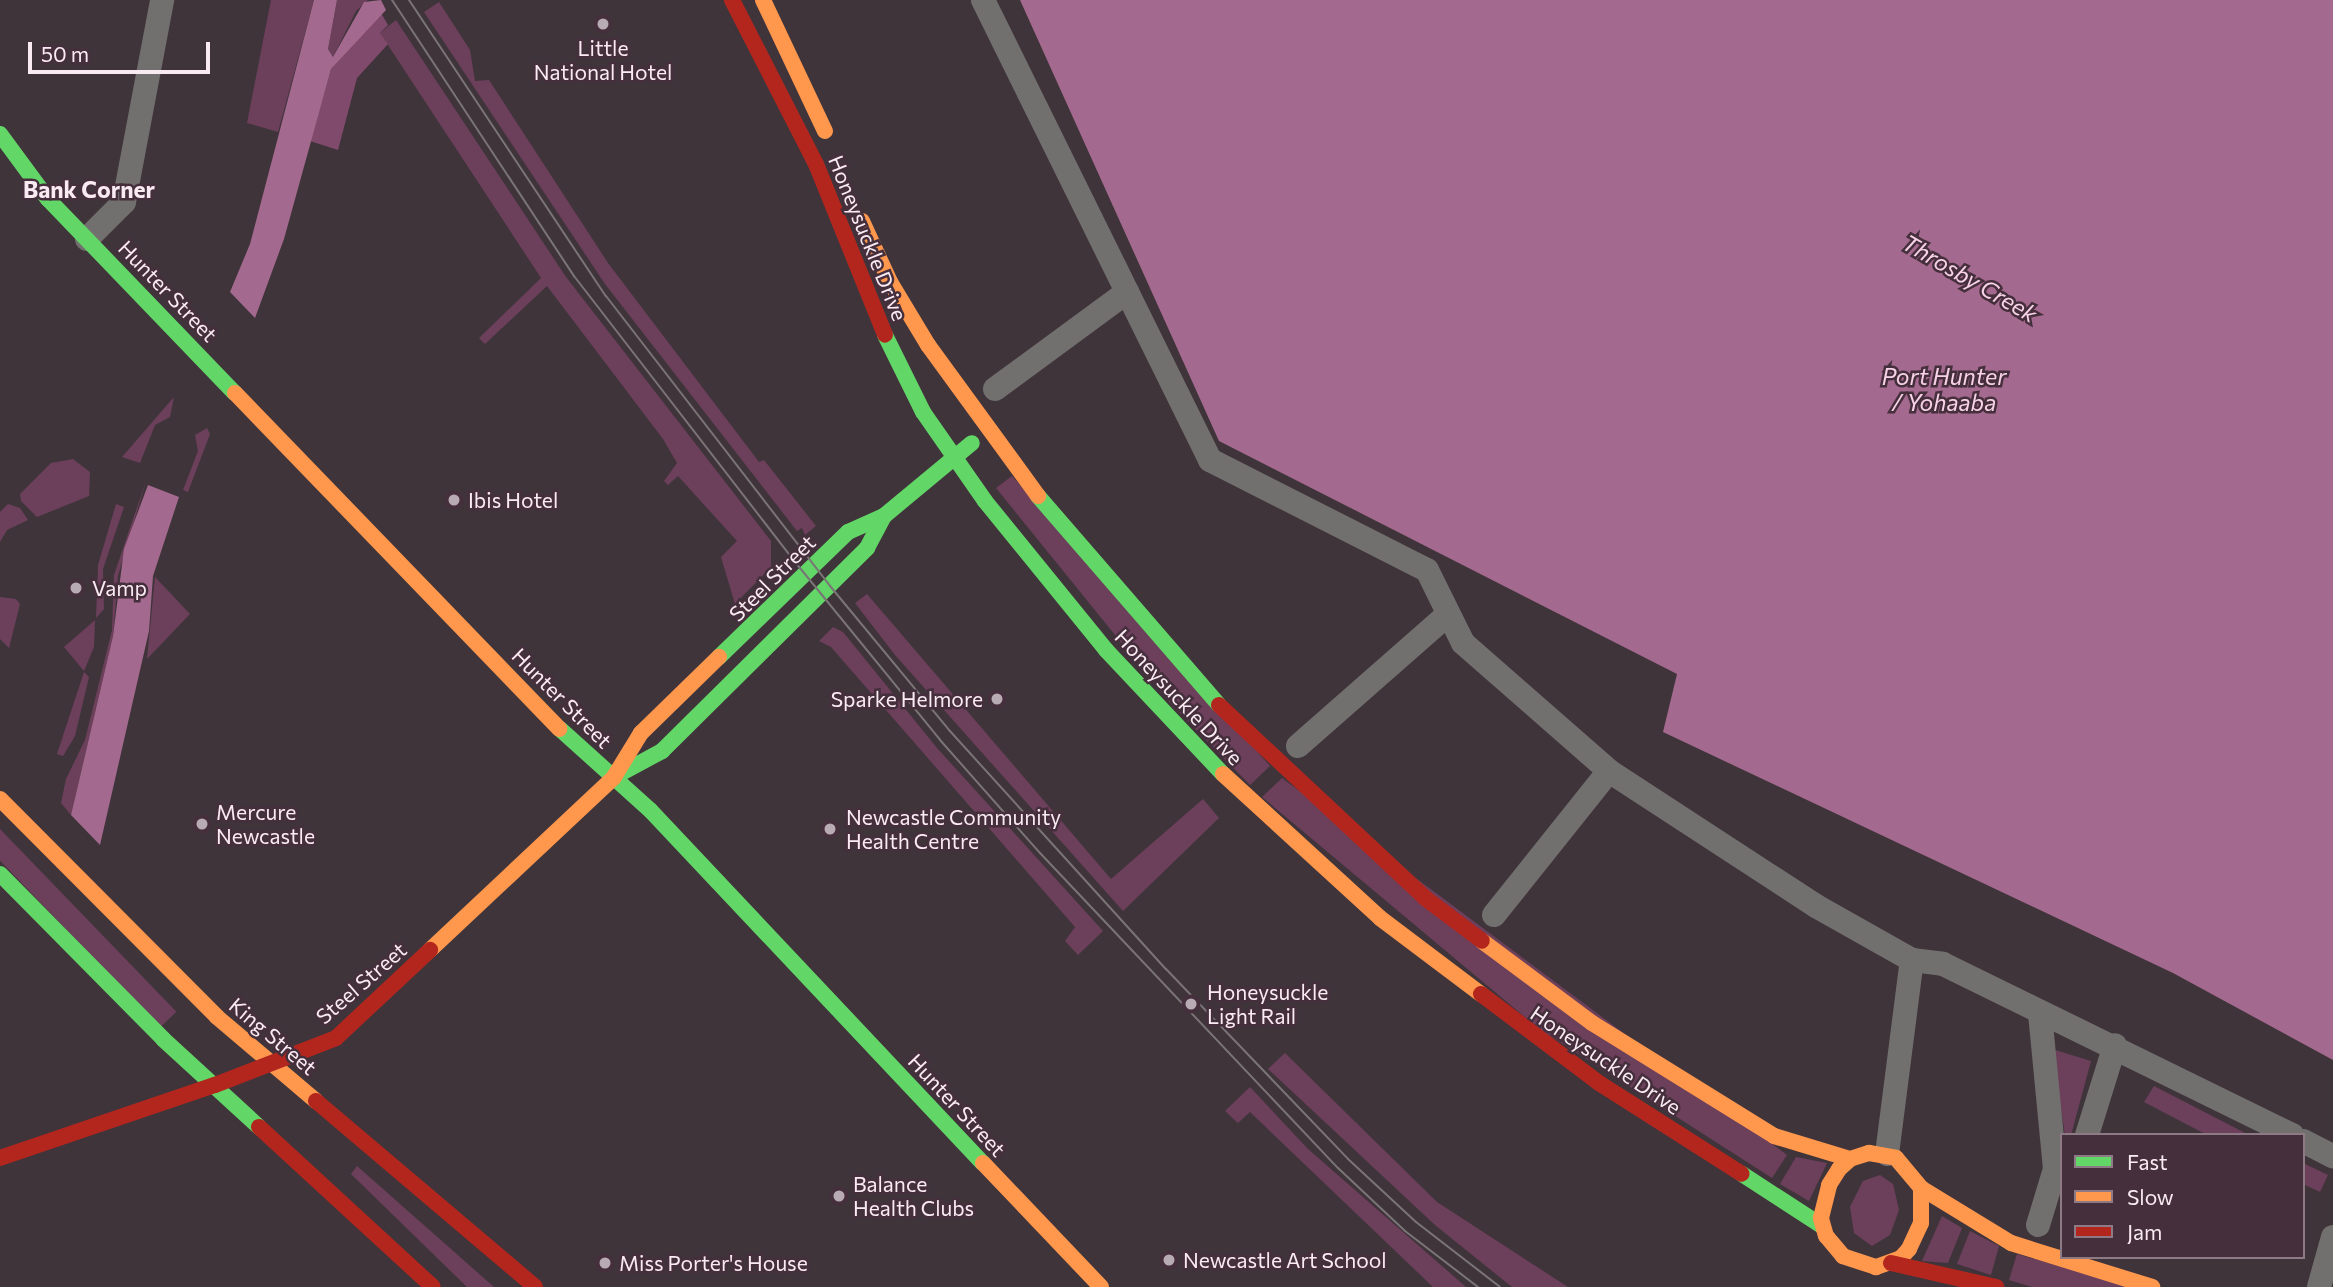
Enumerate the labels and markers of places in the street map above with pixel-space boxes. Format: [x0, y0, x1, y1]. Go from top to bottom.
marker: Little National Hotel [595, 16, 611, 32]
place label: Little National Hotel [534, 35, 672, 85]
place label: Ibis Hotel [468, 487, 558, 513]
marker: Ibis Hotel [446, 492, 462, 508]
place label: Vamp [92, 575, 147, 601]
marker: Vamp [66, 578, 86, 598]
place label: Sparke Helmore [831, 686, 983, 712]
marker: Sparke Helmore [989, 691, 1005, 707]
place label: Mercure Newcastle [216, 799, 315, 849]
place label: Newcastle Community Health Centre [846, 804, 1061, 854]
marker: Mercure Newcastle [194, 816, 210, 832]
marker: Newcastle Community Health Centre [820, 819, 840, 839]
place label: Honeysuckle Light Rail [1207, 979, 1328, 1029]
marker: Honeysuckle Light Rail [1181, 994, 1201, 1014]
place label: Balance Health Clubs [853, 1171, 974, 1221]
marker: Balance Health Clubs [831, 1188, 847, 1204]
place label: Newcastle Art School [1183, 1247, 1387, 1273]
place label: Miss Porter's House [619, 1250, 808, 1276]
marker: Newcastle Art School [1161, 1252, 1177, 1268]
marker: Miss Porter's House [597, 1255, 613, 1271]

